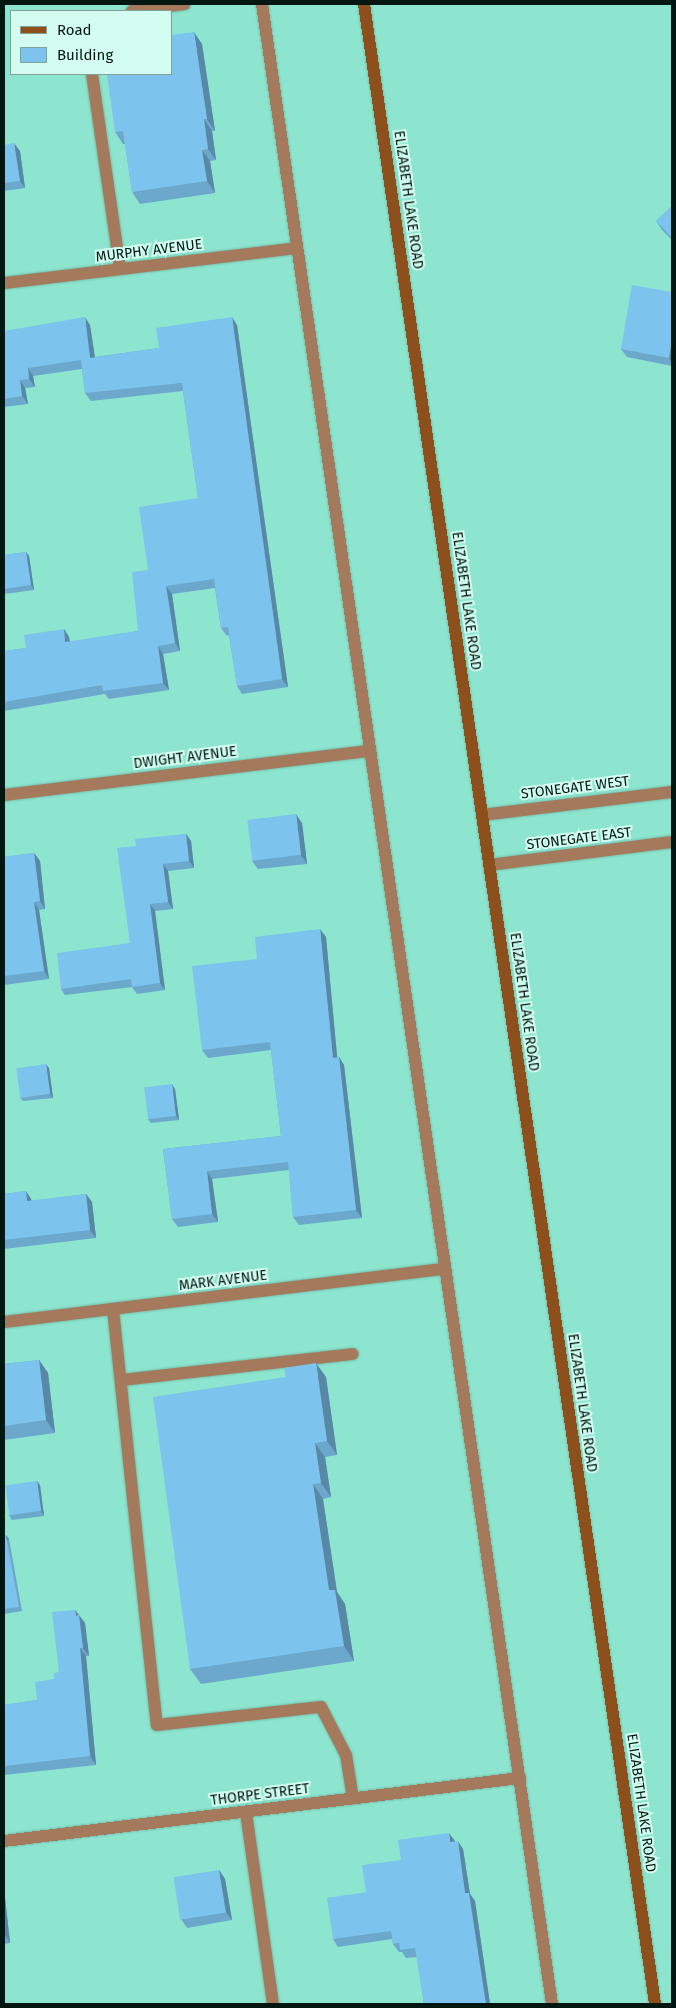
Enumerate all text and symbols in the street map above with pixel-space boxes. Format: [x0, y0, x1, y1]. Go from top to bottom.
legend [10, 10, 172, 75]
text: Road [57, 21, 92, 39]
text: Building [57, 46, 113, 64]
street label: ELIZABETH LAKE ROAD [390, 130, 426, 270]
street label: MURPHY AVENUE [95, 236, 203, 266]
street label: ELIZABETH LAKE ROAD [448, 531, 484, 671]
street label: DWIGHT AVENUE [133, 743, 237, 773]
street label: STONEGATE WEST [520, 773, 630, 803]
street label: STONEGATE EAST [526, 824, 632, 854]
street label: ELIZABETH LAKE ROAD [506, 932, 542, 1072]
street label: MARK AVENUE [178, 1267, 268, 1295]
street label: ELIZABETH LAKE ROAD [564, 1333, 600, 1473]
street label: ELIZABETH LAKE ROAD [623, 1733, 659, 1873]
street label: THORPE STREET [210, 1781, 310, 1809]

